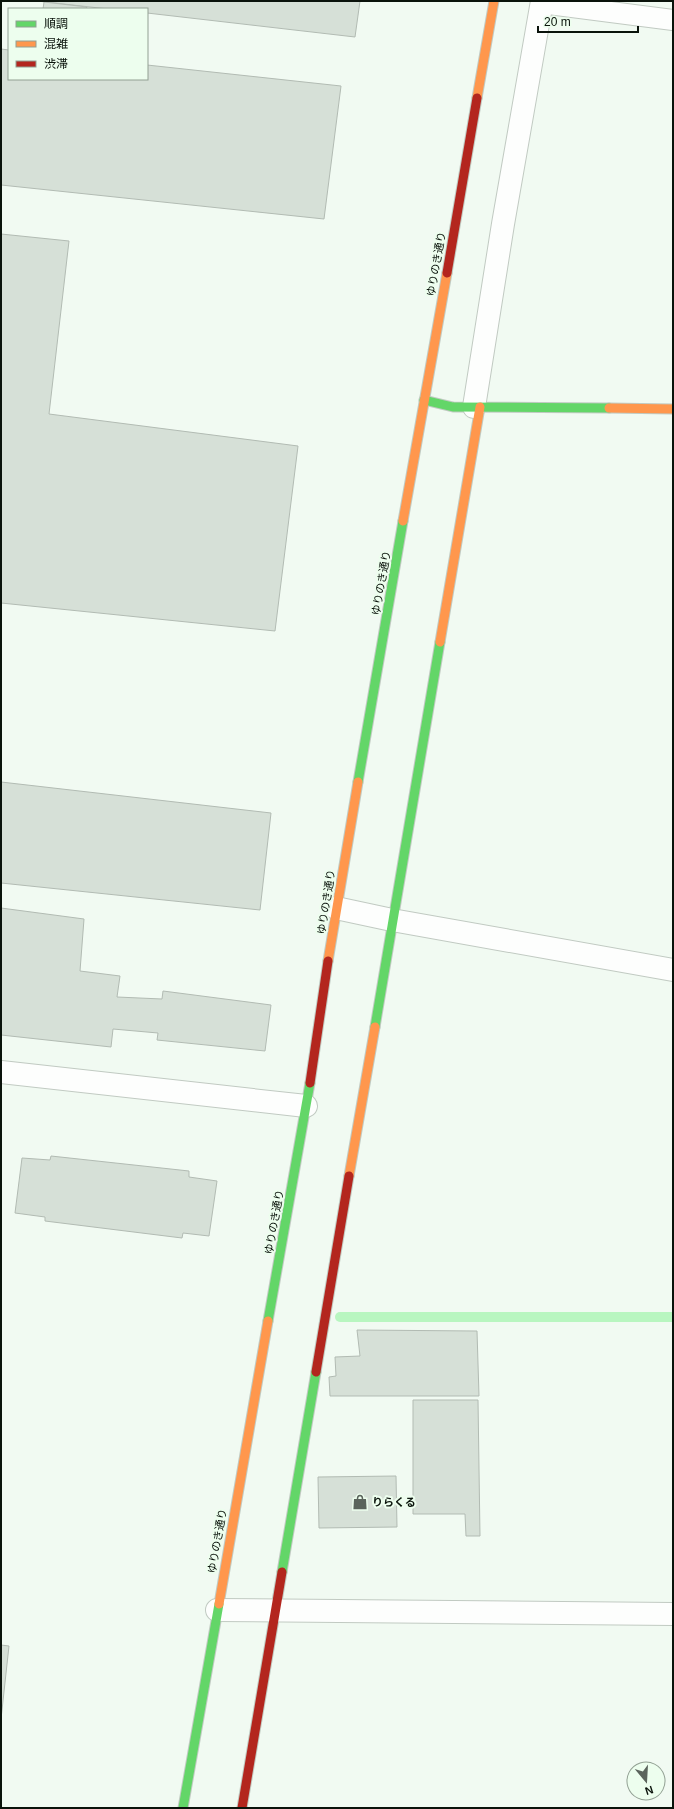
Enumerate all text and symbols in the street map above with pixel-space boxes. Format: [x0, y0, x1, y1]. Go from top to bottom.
legend [8, 8, 148, 80]
scale bar [538, 8, 638, 34]
text: 20 m [544, 15, 571, 29]
text: 順調 [44, 17, 68, 31]
text: 混雑 [44, 37, 68, 51]
text: 渋滞 [44, 57, 68, 71]
street label: ゆりのき通り [424, 231, 448, 297]
street label: ゆりのき通り [369, 550, 393, 616]
street label: ゆりのき通り [315, 869, 337, 935]
street label: ゆりのき通り [262, 1189, 286, 1255]
shop icon: りらくる [351, 1493, 369, 1511]
place label: りらくる [372, 1496, 416, 1508]
street label: ゆりのき通り [205, 1508, 229, 1574]
north arrow [626, 1761, 666, 1801]
text: N [643, 1784, 655, 1797]

